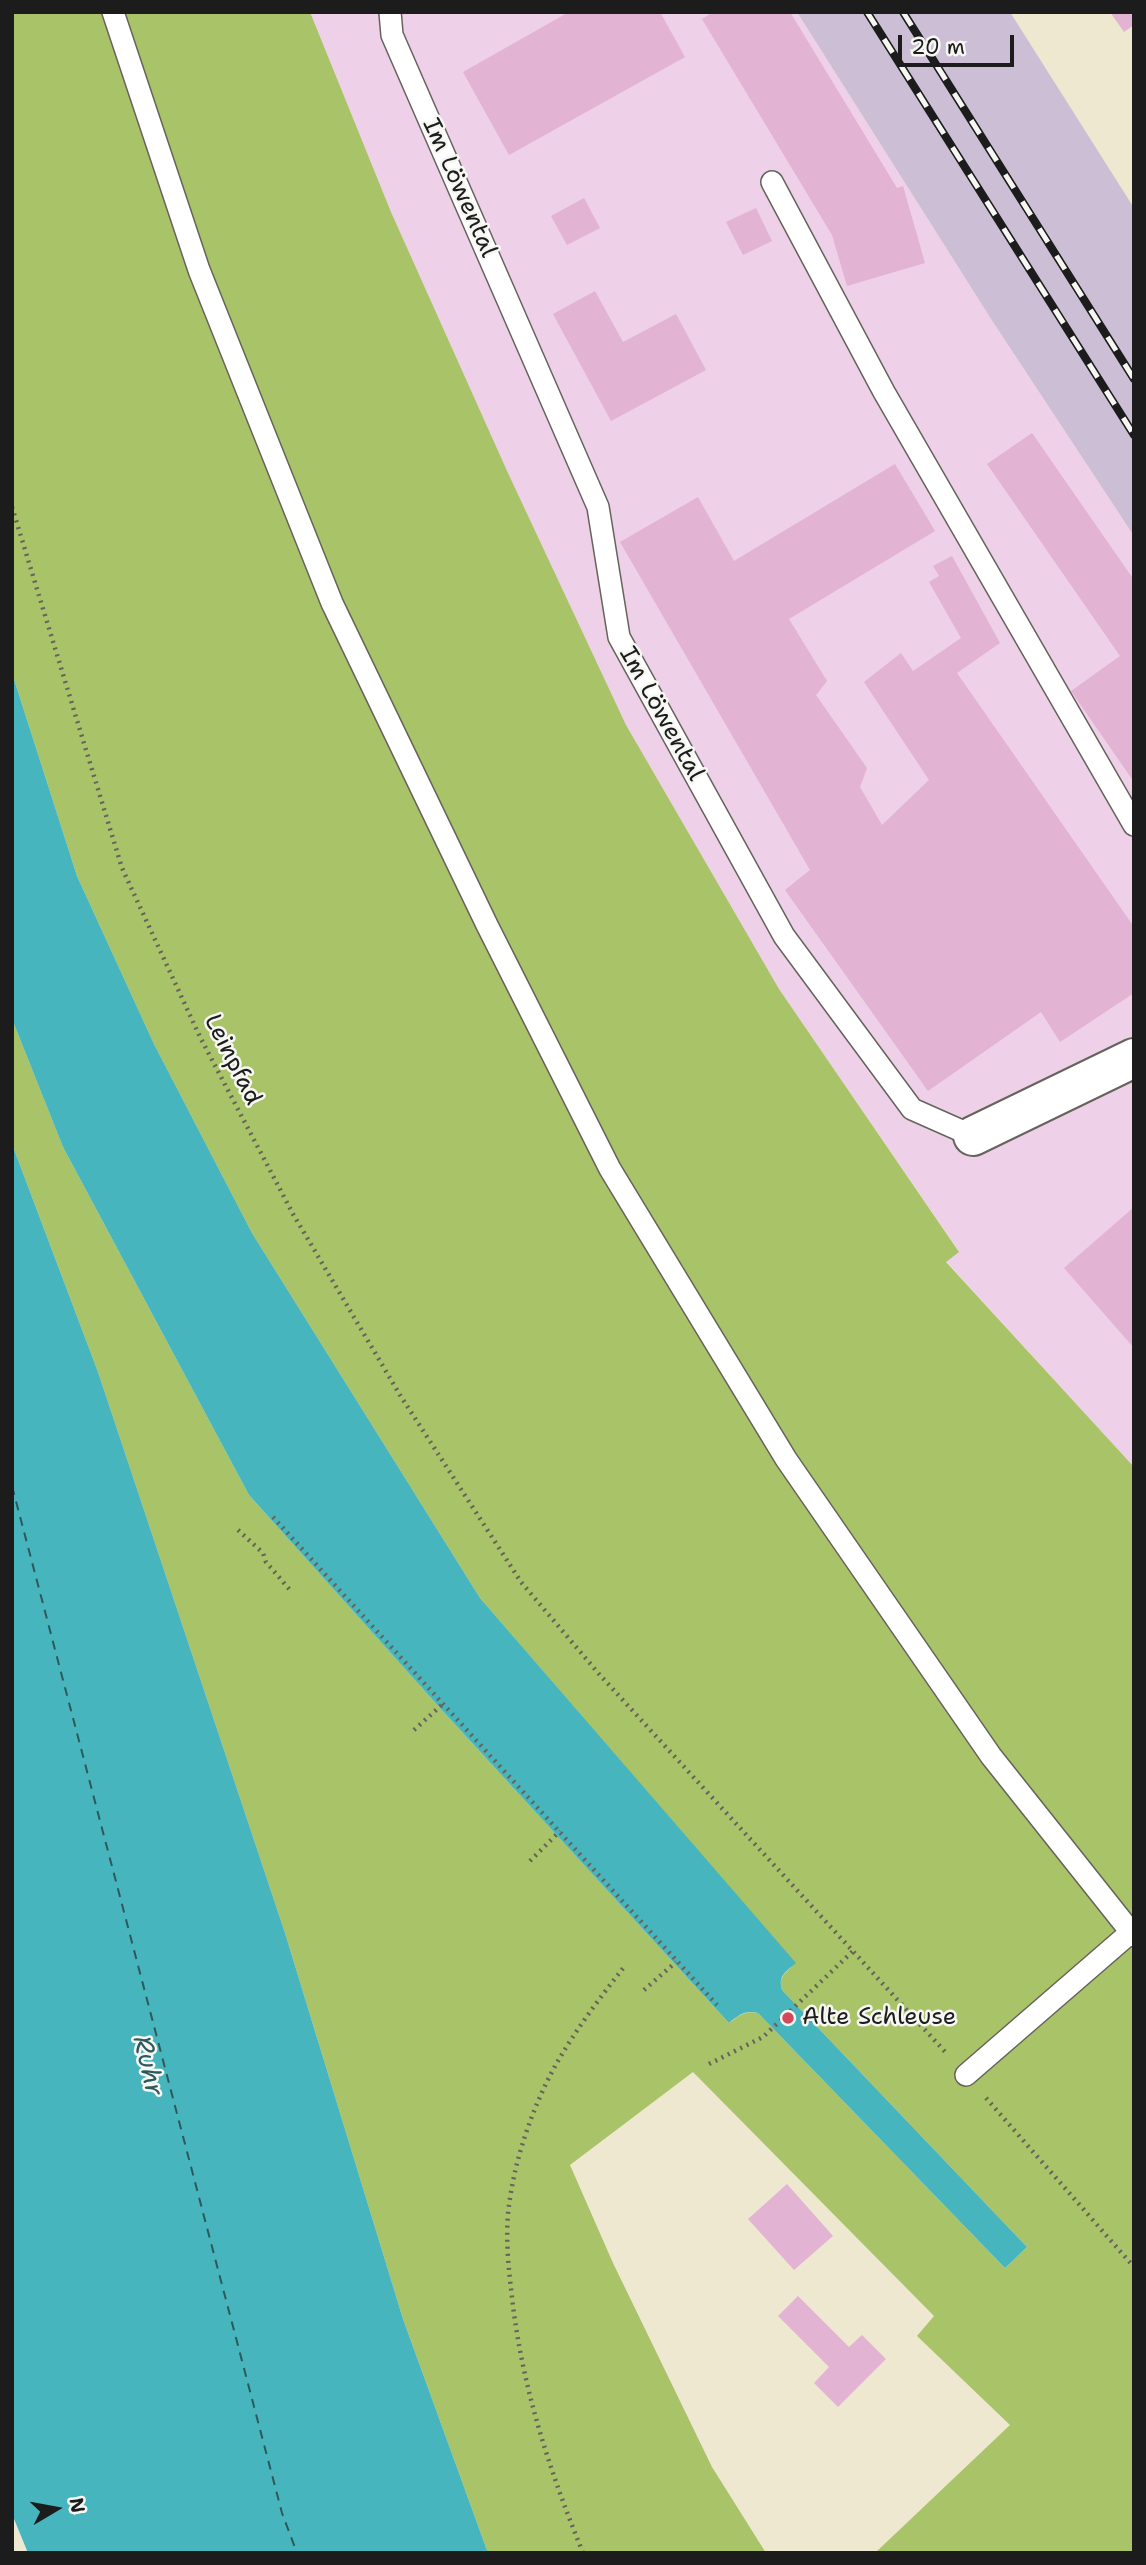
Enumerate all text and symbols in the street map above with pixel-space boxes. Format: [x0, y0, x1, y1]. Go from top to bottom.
scale bar [901, 21, 1016, 65]
text: 20 m [911, 33, 965, 61]
street label: Im Löwental [416, 114, 502, 262]
street label: Im Löwental [612, 642, 710, 786]
street label: Leinpfad [197, 1010, 267, 1110]
place label: Alte Schleuse [802, 2004, 956, 2032]
marker: Alte Schleuse [780, 2010, 796, 2026]
water label: Ruhr [125, 2033, 169, 2099]
north arrow [21, 2474, 91, 2544]
text: N [64, 2496, 91, 2515]

